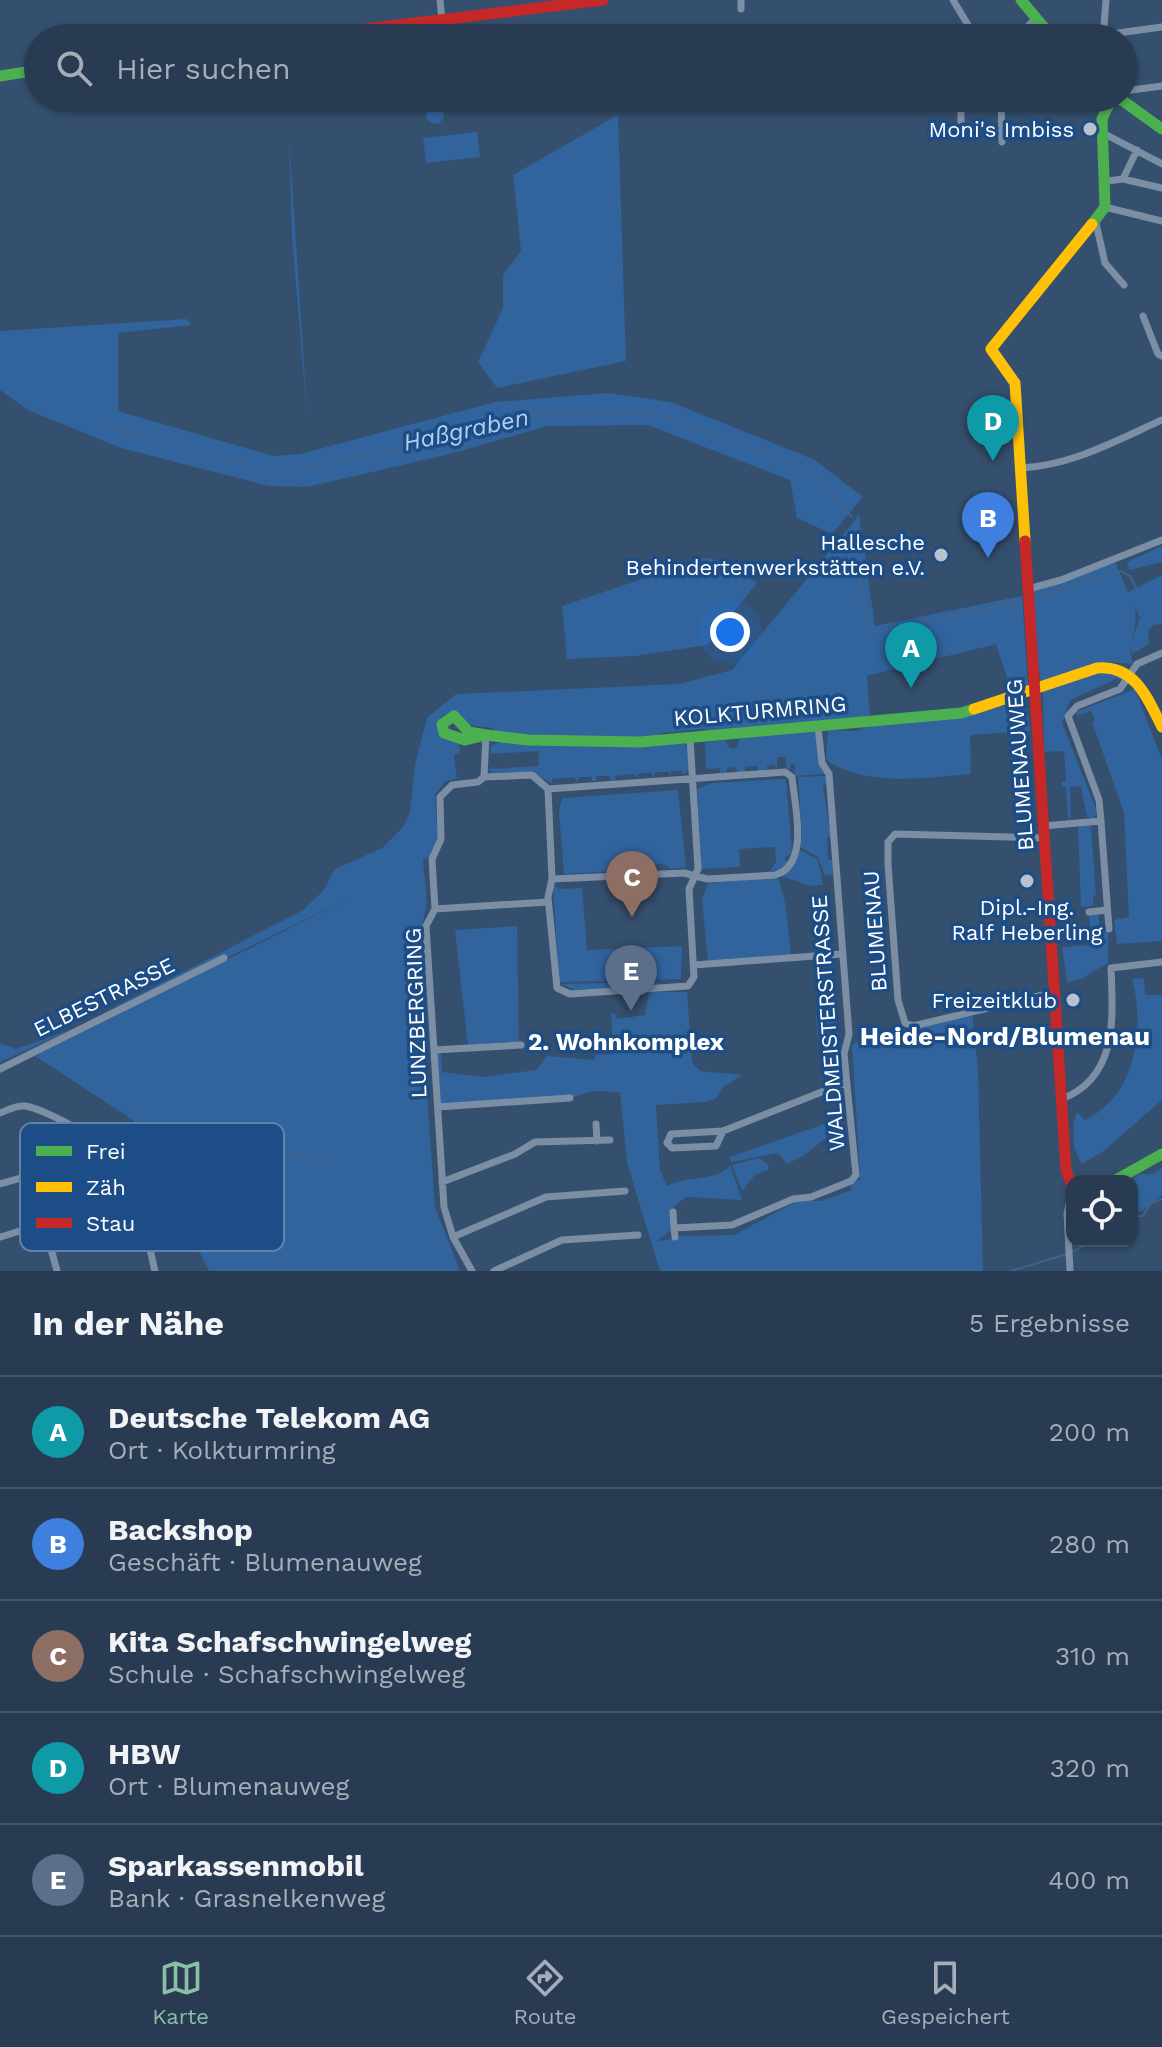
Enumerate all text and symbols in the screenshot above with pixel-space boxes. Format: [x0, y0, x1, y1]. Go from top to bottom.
search box [24, 24, 1138, 112]
icon: search [52, 46, 96, 90]
text: Hier suchen [116, 51, 291, 86]
place label: Moni's Imbiss [929, 117, 1074, 142]
marker: Moni's Imbiss [1081, 120, 1099, 138]
pin: D [967, 395, 1019, 461]
water label: Haßgraben [401, 403, 531, 457]
pin: B [962, 492, 1014, 558]
place label: Hallesche Behindertenwerkstätten e.V. [626, 530, 925, 580]
marker: Hallesche Behindertenwerkstätten e.V. [932, 546, 950, 564]
your location [710, 612, 750, 652]
pin: A [885, 622, 937, 688]
street label: BLUMENAUWEG [1002, 678, 1038, 852]
street label: KOLKTURMRING [673, 691, 847, 731]
pin: C [606, 851, 658, 917]
street label: BLUMENAU [858, 870, 892, 992]
marker: Dipl.-Ing. Ralf Heberling [1018, 872, 1036, 890]
street label: WALDMEISTERSTRASSE [807, 894, 849, 1152]
place label: Dipl.-Ing. Ralf Heberling [951, 895, 1103, 945]
street label: LUNZBERGRING [401, 927, 431, 1099]
pin: E [605, 945, 657, 1011]
street label: ELBESTRASSE [30, 952, 178, 1042]
place label: Freizeitklub [931, 988, 1057, 1013]
marker: Freizeitklub [1064, 991, 1082, 1009]
district label: Heide-Nord/Blumenau [860, 1021, 1150, 1051]
district label: 2. Wohnkomplex [528, 1028, 724, 1056]
legend [20, 1123, 284, 1251]
text: Frei [86, 1139, 126, 1164]
text: Zäh [86, 1175, 126, 1200]
map controls [1066, 1175, 1138, 1247]
button: locate [1066, 1175, 1138, 1247]
text: Stau [86, 1211, 135, 1236]
text: In der Nähe [32, 1303, 224, 1343]
text: 5 Ergebnisse [969, 1308, 1130, 1338]
text: Deutsche Telekom AG [108, 1400, 430, 1435]
text: A [49, 1417, 67, 1447]
text: 200 m [1049, 1417, 1130, 1447]
text: Ort · Kolkturmring [108, 1435, 336, 1465]
text: Backshop [108, 1512, 253, 1547]
text: B [49, 1529, 67, 1559]
text: 280 m [1049, 1529, 1130, 1559]
text: Geschäft · Blumenauweg [108, 1547, 422, 1577]
text: Kita Schafschwingelweg [108, 1624, 471, 1659]
text: C [49, 1641, 67, 1671]
text: 310 m [1055, 1641, 1130, 1671]
text: Schule · Schafschwingelweg [108, 1659, 465, 1689]
text: HBW [108, 1736, 181, 1771]
text: D [49, 1753, 67, 1783]
text: 320 m [1050, 1753, 1130, 1783]
text: Ort · Blumenauweg [108, 1771, 349, 1801]
text: Sparkassenmobil [108, 1848, 364, 1883]
text: E [50, 1865, 66, 1895]
text: 400 m [1048, 1865, 1130, 1895]
text: Bank · Grasnelkenweg [108, 1883, 385, 1913]
tab: Karte [152, 1956, 209, 2029]
tab: Route [514, 1956, 577, 2029]
tab: Gespeichert [881, 1956, 1010, 2029]

